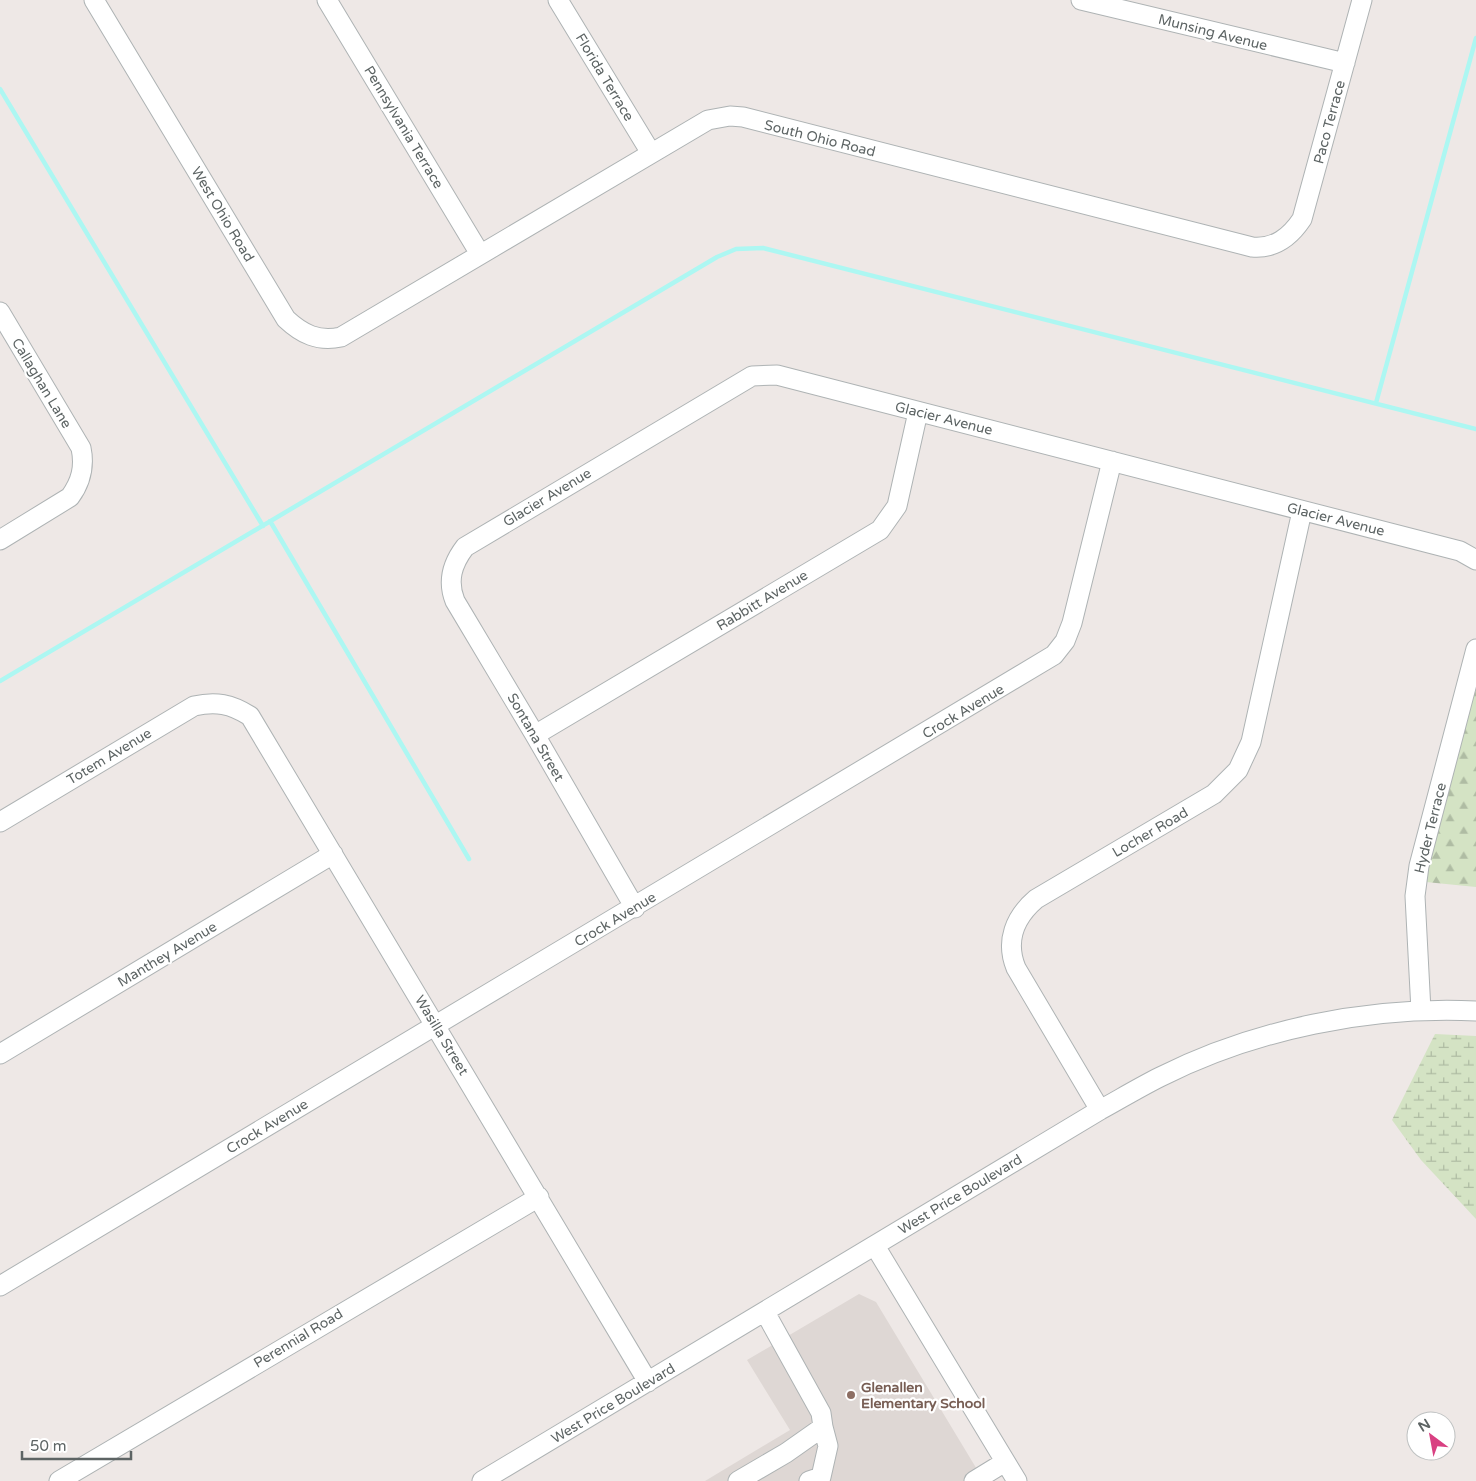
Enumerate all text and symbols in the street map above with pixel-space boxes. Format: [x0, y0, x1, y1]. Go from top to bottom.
street label: Munsing Avenue [1157, 11, 1269, 54]
street label: Florida Terrace [572, 30, 637, 124]
street label: Pennsylvania Terrace [360, 63, 447, 192]
street label: Paco Terrace [1310, 78, 1349, 166]
street label: South Ohio Road [763, 116, 877, 160]
street label: West Ohio Road [188, 164, 258, 265]
street label: Callaghan Lane [8, 335, 75, 432]
street label: Glacier Avenue [893, 398, 994, 439]
street label: Glacier Avenue [500, 464, 595, 530]
street label: Glacier Avenue [1285, 499, 1386, 540]
street label: Rabbitt Avenue [714, 566, 811, 634]
street label: Crock Avenue [919, 680, 1007, 742]
street label: Sontana Street [504, 690, 568, 785]
street label: Totem Avenue [64, 724, 155, 788]
street label: Hyder Terrace [1411, 781, 1450, 875]
street label: Locher Road [1109, 804, 1191, 861]
street label: Crock Avenue [571, 888, 659, 950]
street label: Manthey Avenue [115, 918, 220, 991]
street label: Wasilla Street [411, 992, 472, 1079]
street label: Crock Avenue [223, 1095, 311, 1157]
street label: West Price Boulevard [895, 1151, 1025, 1238]
street label: Perennial Road [251, 1305, 346, 1372]
street label: West Price Boulevard [548, 1360, 678, 1447]
place label: Glenallen Elementary School [861, 1379, 985, 1412]
marker: Glenallen Elementary School [845, 1389, 857, 1401]
north arrow [1406, 1411, 1456, 1461]
text: N [1415, 1415, 1434, 1436]
scale bar [22, 1428, 131, 1460]
text: 50 m [30, 1437, 67, 1455]

